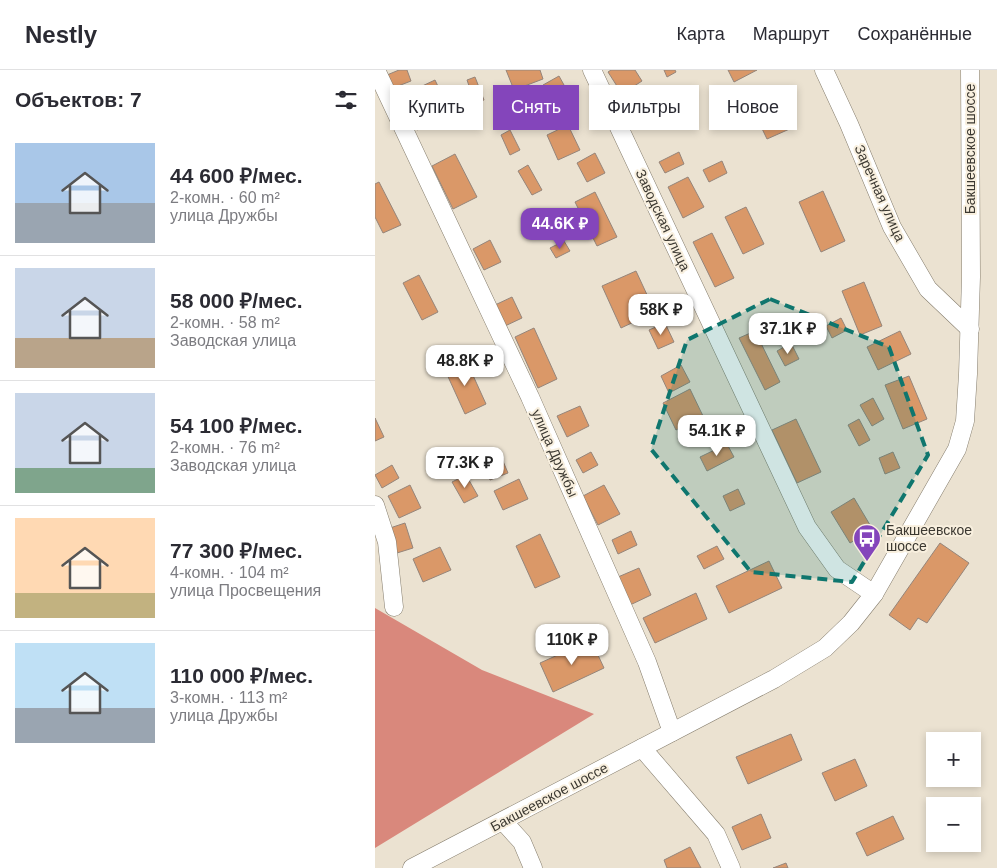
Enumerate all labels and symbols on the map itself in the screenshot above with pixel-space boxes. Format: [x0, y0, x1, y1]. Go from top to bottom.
street label: Бакшеевское шоссе [962, 83, 978, 214]
street label: Заречная улица [852, 142, 909, 244]
street label: Заводская улица [632, 167, 694, 274]
pin: 44.6K ₽ [514, 208, 606, 250]
pin: 58K ₽ [626, 294, 696, 336]
pin: 37.1K ₽ [742, 312, 834, 355]
pin: 48.8K ₽ [419, 344, 511, 387]
street label: улица Дружбы [529, 407, 581, 499]
pin: 54.1K ₽ [671, 414, 763, 457]
pin: 77.3K ₽ [419, 446, 511, 489]
place label: Бакшеевское шоссе [886, 522, 972, 554]
bus stop icon: Бакшеевское шоссе [852, 523, 882, 562]
pin: 110K ₽ [531, 624, 613, 666]
street label: Бакшеевское шоссе [488, 759, 611, 835]

